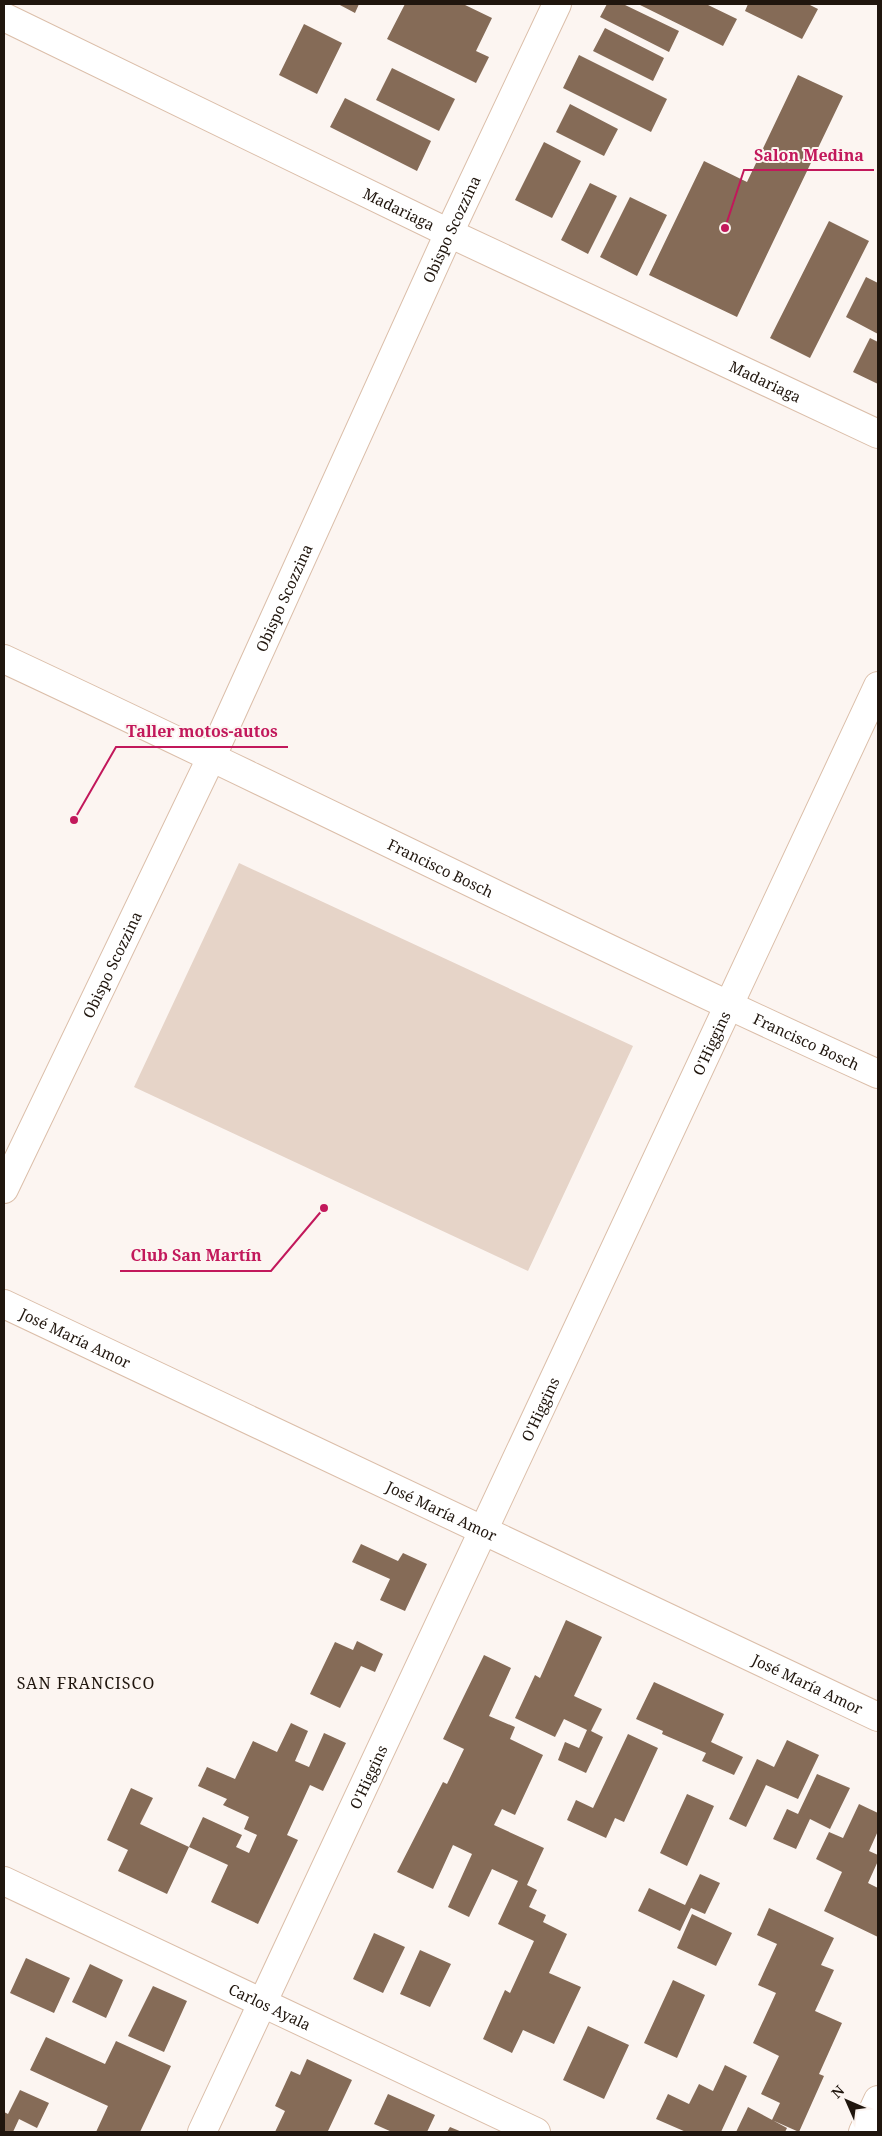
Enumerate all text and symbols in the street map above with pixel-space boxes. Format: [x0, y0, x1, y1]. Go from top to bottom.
callout: Salon Medina [744, 139, 874, 170]
text: Salon Medina [754, 144, 864, 166]
street label: Obispo Scozzina [418, 172, 485, 286]
street label: Madariaga [360, 183, 438, 235]
street label: Madariaga [726, 356, 804, 407]
street label: Obispo Scozzina [251, 541, 317, 655]
callout: Taller motos-autos [116, 716, 288, 747]
text: Taller motos-autos [126, 720, 278, 742]
street label: Francisco Bosch [385, 834, 497, 902]
street label: Obispo Scozzina [78, 908, 146, 1021]
street label: O'Higgins [687, 1008, 735, 1078]
street label: Francisco Bosch [750, 1008, 863, 1075]
callout: Club San Martín [120, 1240, 271, 1271]
text: Club San Martín [130, 1244, 262, 1266]
street label: José María Amor [16, 1303, 134, 1372]
street label: O'Higgins [516, 1374, 564, 1444]
street label: José María Amor [382, 1476, 500, 1545]
street label: José María Amor [748, 1649, 866, 1718]
district label: SAN FRANCISCO [17, 1672, 155, 1694]
street label: O'Higgins [344, 1741, 392, 1812]
street label: Carlos Ayala [226, 1979, 314, 2034]
north arrow [822, 2076, 872, 2126]
text: N [827, 2081, 848, 2102]

